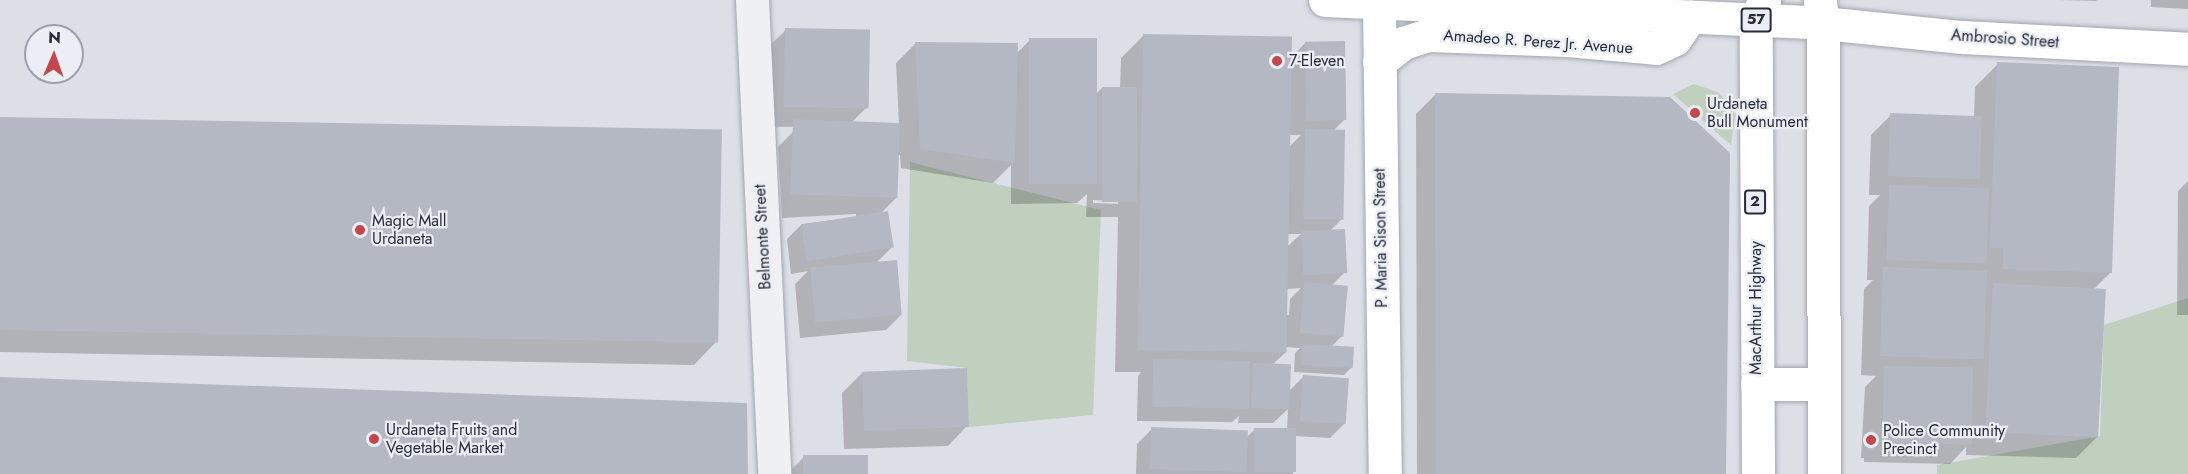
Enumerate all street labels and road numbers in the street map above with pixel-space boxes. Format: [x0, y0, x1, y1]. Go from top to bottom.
road number: 57 [1740, 8, 1772, 32]
street label: Amadeo R. Perez Jr. Avenue [1443, 26, 1633, 58]
street label: Ambrosio Street [1950, 26, 2060, 52]
street label: P. Maria Sison Street [1370, 168, 1392, 308]
street label: Belmonte Street [751, 184, 775, 290]
road number: 2 [1743, 190, 1767, 214]
street label: MacArthur Highway [1746, 241, 1766, 375]

